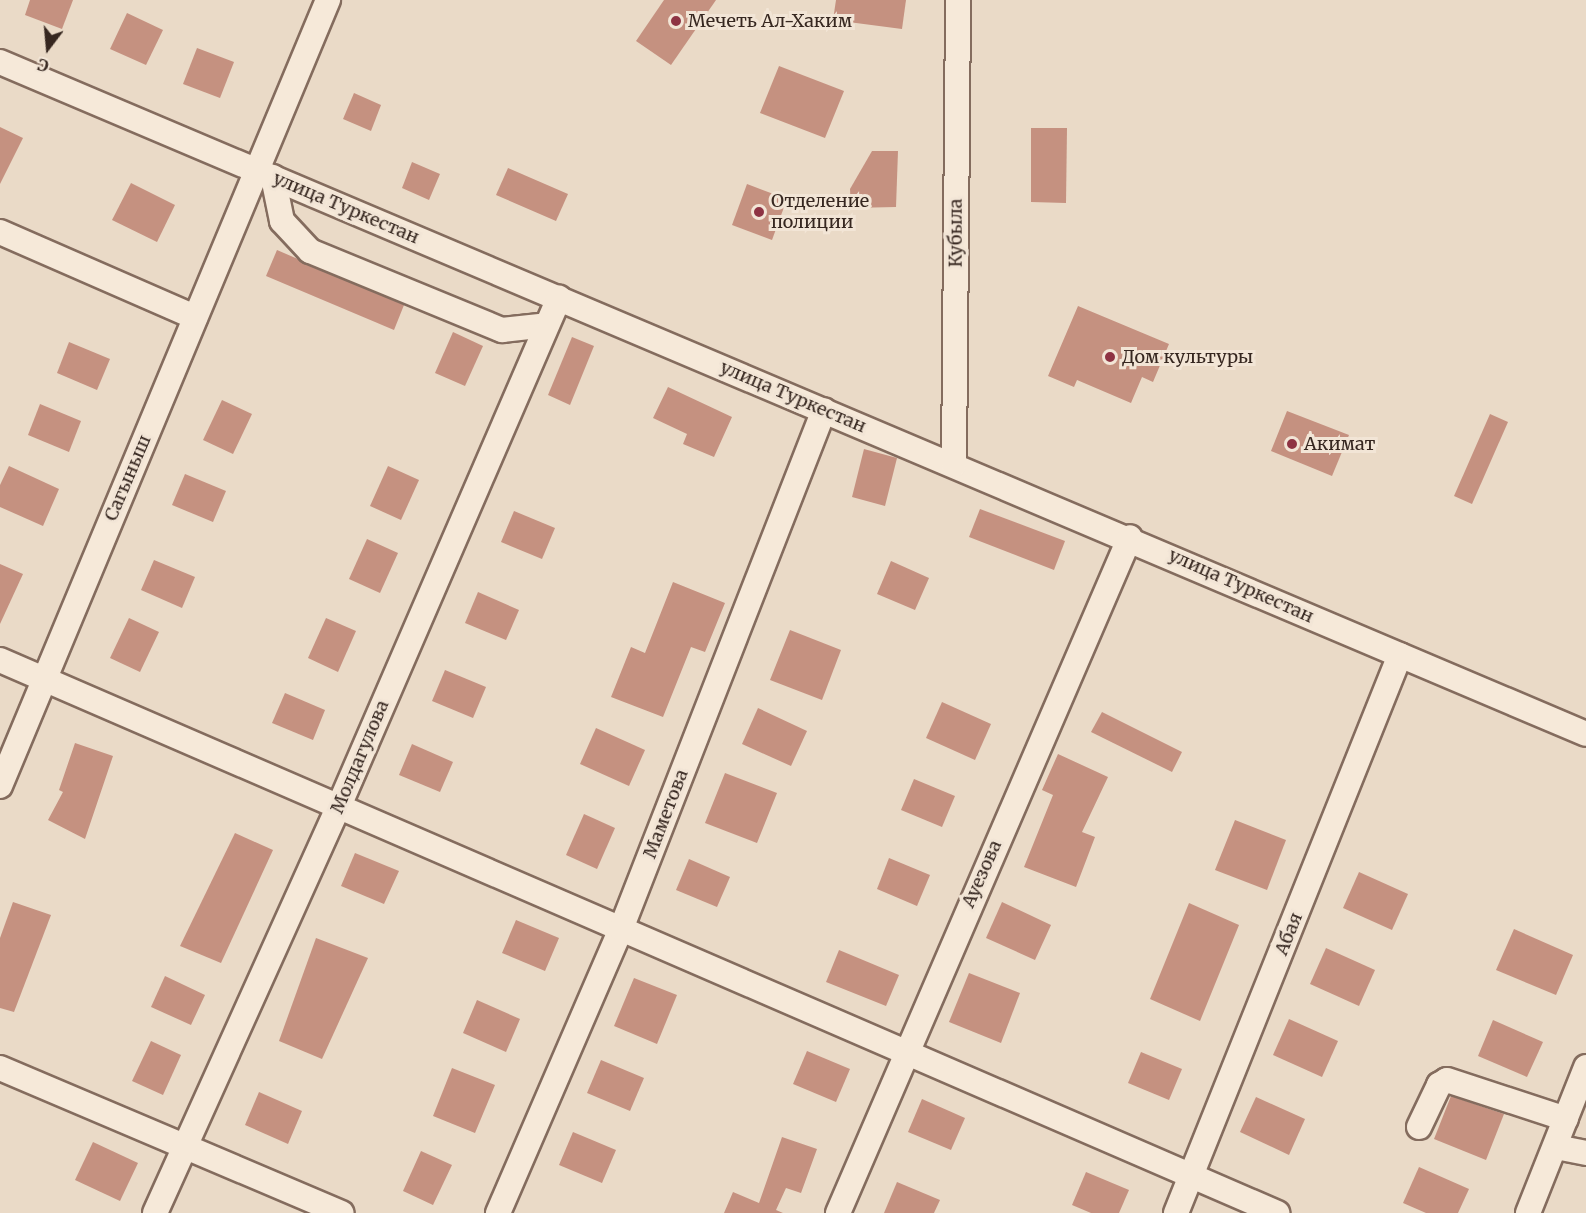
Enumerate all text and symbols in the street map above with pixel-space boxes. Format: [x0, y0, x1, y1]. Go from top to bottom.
place label: Мечеть Ал-Хаким [688, 10, 852, 32]
marker: Мечеть Ал-Хаким [669, 14, 683, 28]
north arrow [18, 18, 78, 78]
text: С [35, 54, 51, 76]
street label: улица Туркестан [270, 168, 422, 248]
place label: Отделение полиции [771, 191, 869, 234]
street label: Кубыла [945, 199, 967, 267]
marker: Отделение полиции [752, 205, 766, 219]
place label: Дом культуры [1122, 346, 1253, 368]
marker: Дом культуры [1103, 350, 1117, 364]
street label: улица Туркестан [717, 357, 869, 437]
street label: Сагыныш [100, 432, 156, 524]
place label: Акимат [1304, 433, 1375, 455]
marker: Акимат [1285, 437, 1299, 451]
street label: улица Туркестан [1165, 544, 1317, 628]
street label: Молдагулова [326, 697, 394, 817]
street label: Маметова [639, 767, 693, 861]
street label: Ауезова [958, 837, 1006, 911]
street label: Абая [1271, 910, 1307, 958]

